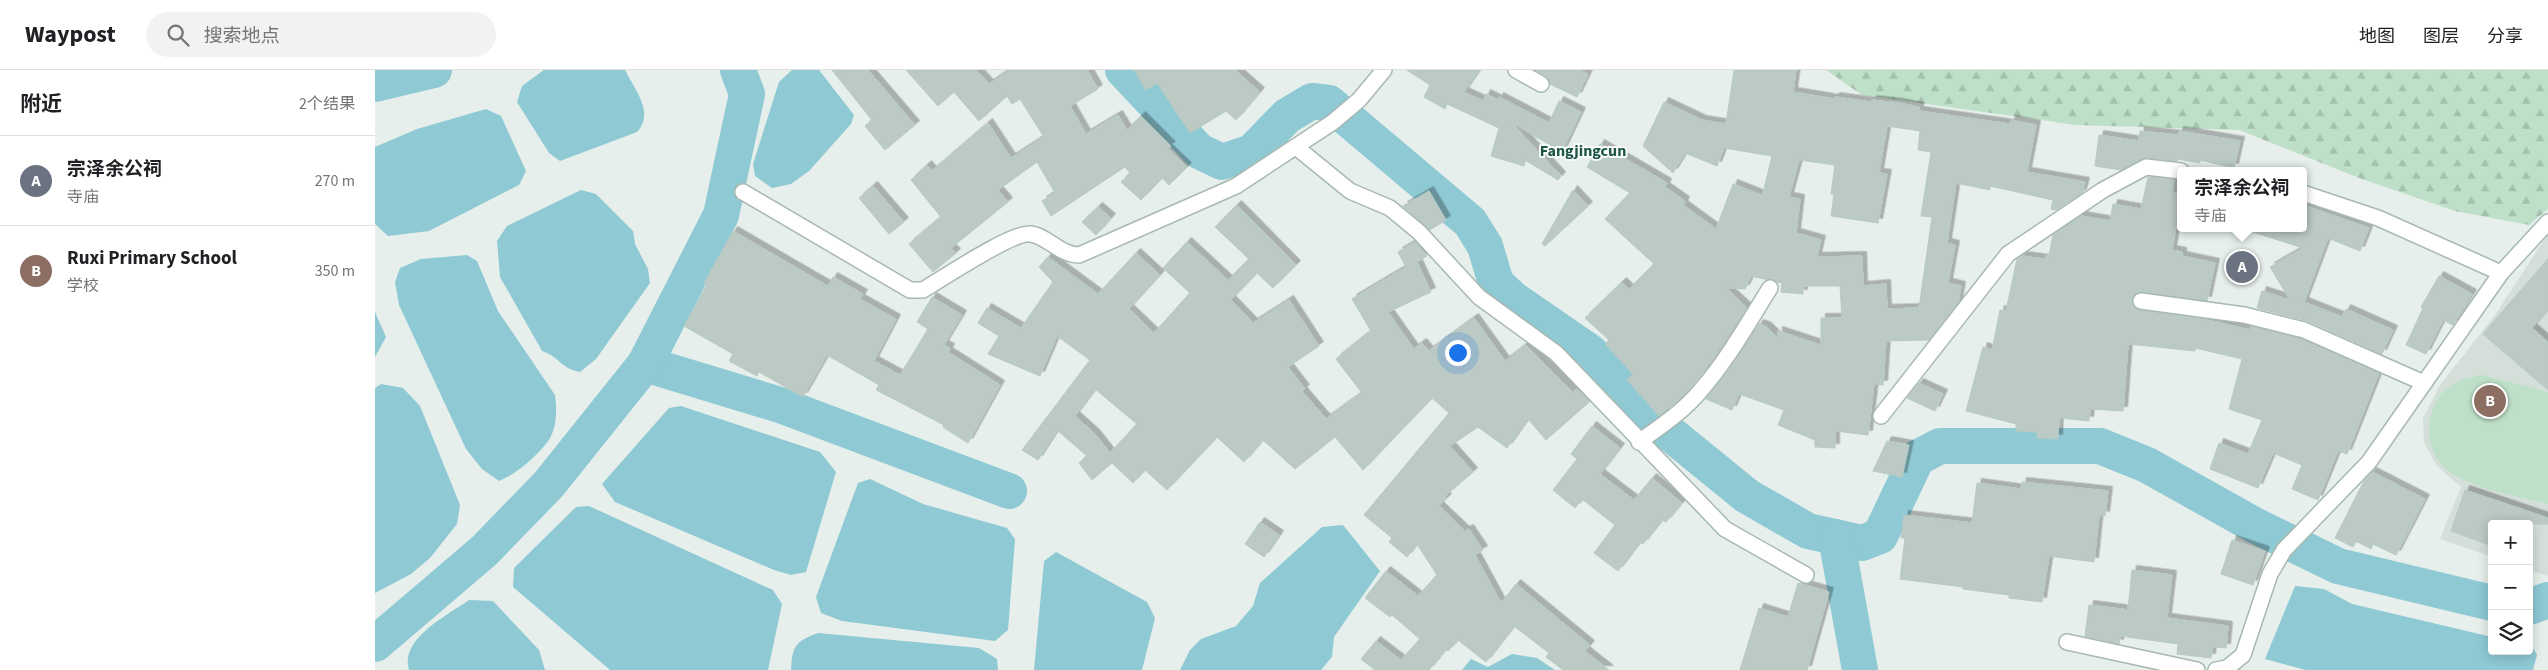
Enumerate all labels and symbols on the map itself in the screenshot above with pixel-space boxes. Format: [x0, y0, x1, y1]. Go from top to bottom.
district label: Fangjingcun [1540, 140, 1626, 162]
pin: A [2226, 248, 2258, 286]
your location [1445, 340, 1471, 366]
pin: B [2474, 382, 2506, 420]

